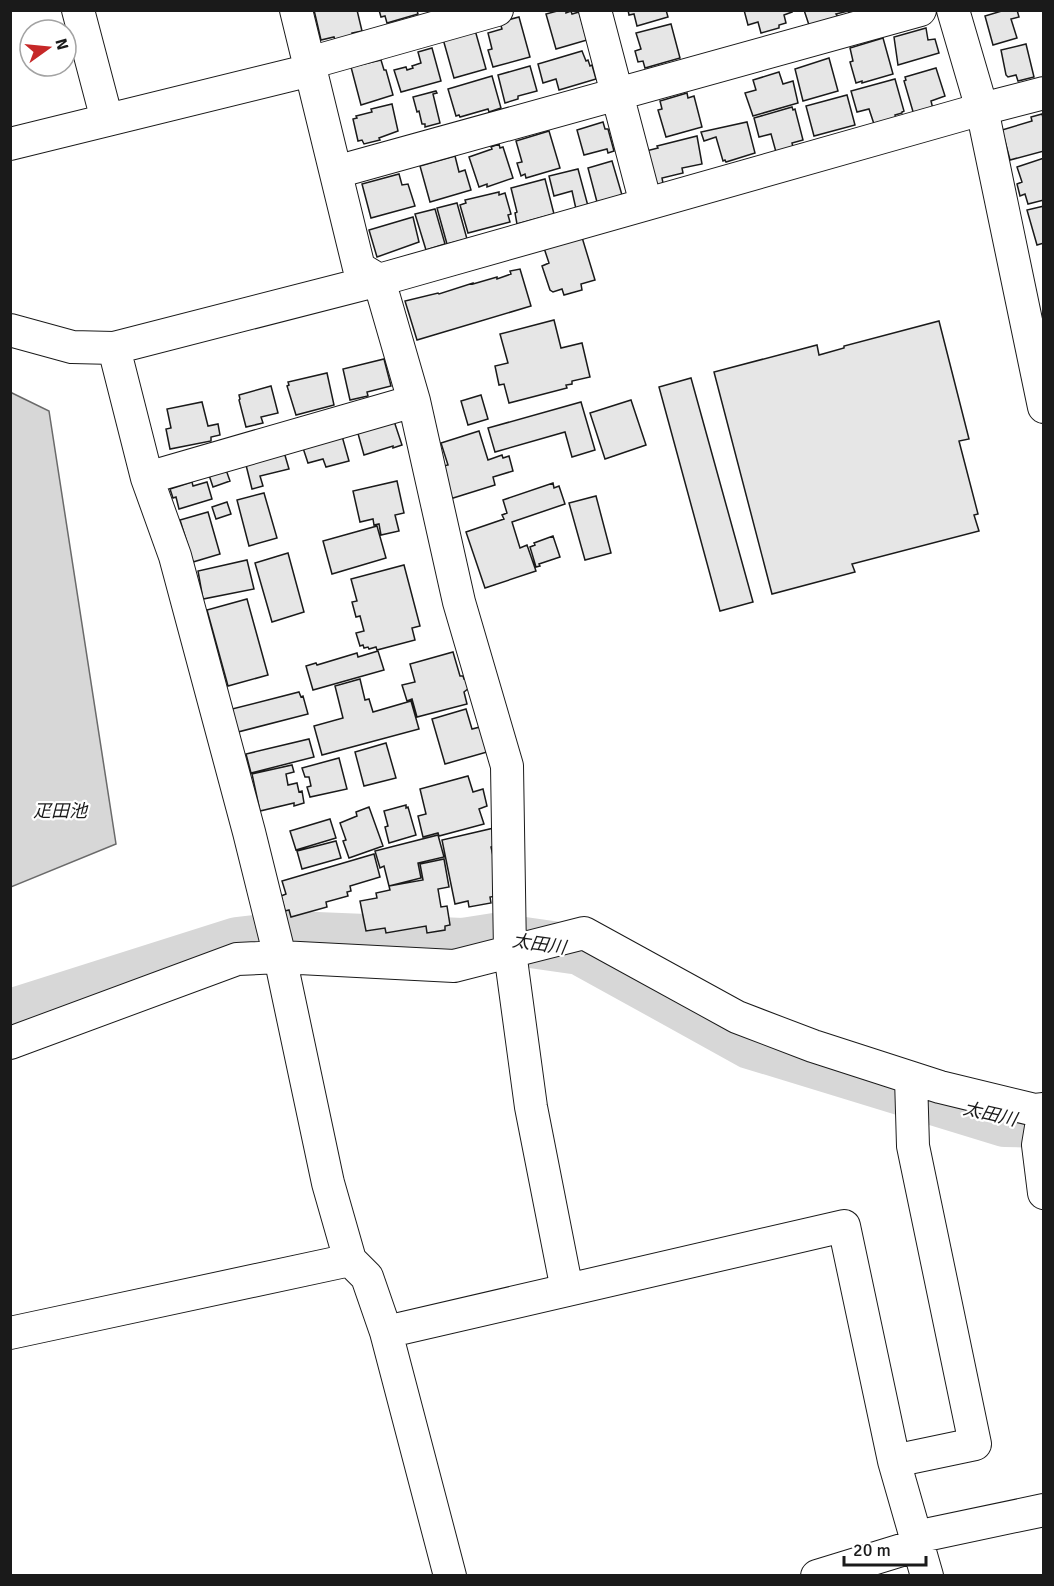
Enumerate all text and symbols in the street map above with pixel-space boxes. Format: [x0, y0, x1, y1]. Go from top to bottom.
north arrow [18, 18, 78, 78]
text: N [50, 36, 73, 52]
water label: 疋田池 [33, 800, 89, 822]
water label: 太田川 [511, 929, 569, 959]
water label: 太田川 [961, 1097, 1021, 1131]
scale bar [844, 1529, 926, 1567]
text: 20 m [853, 1539, 891, 1561]

